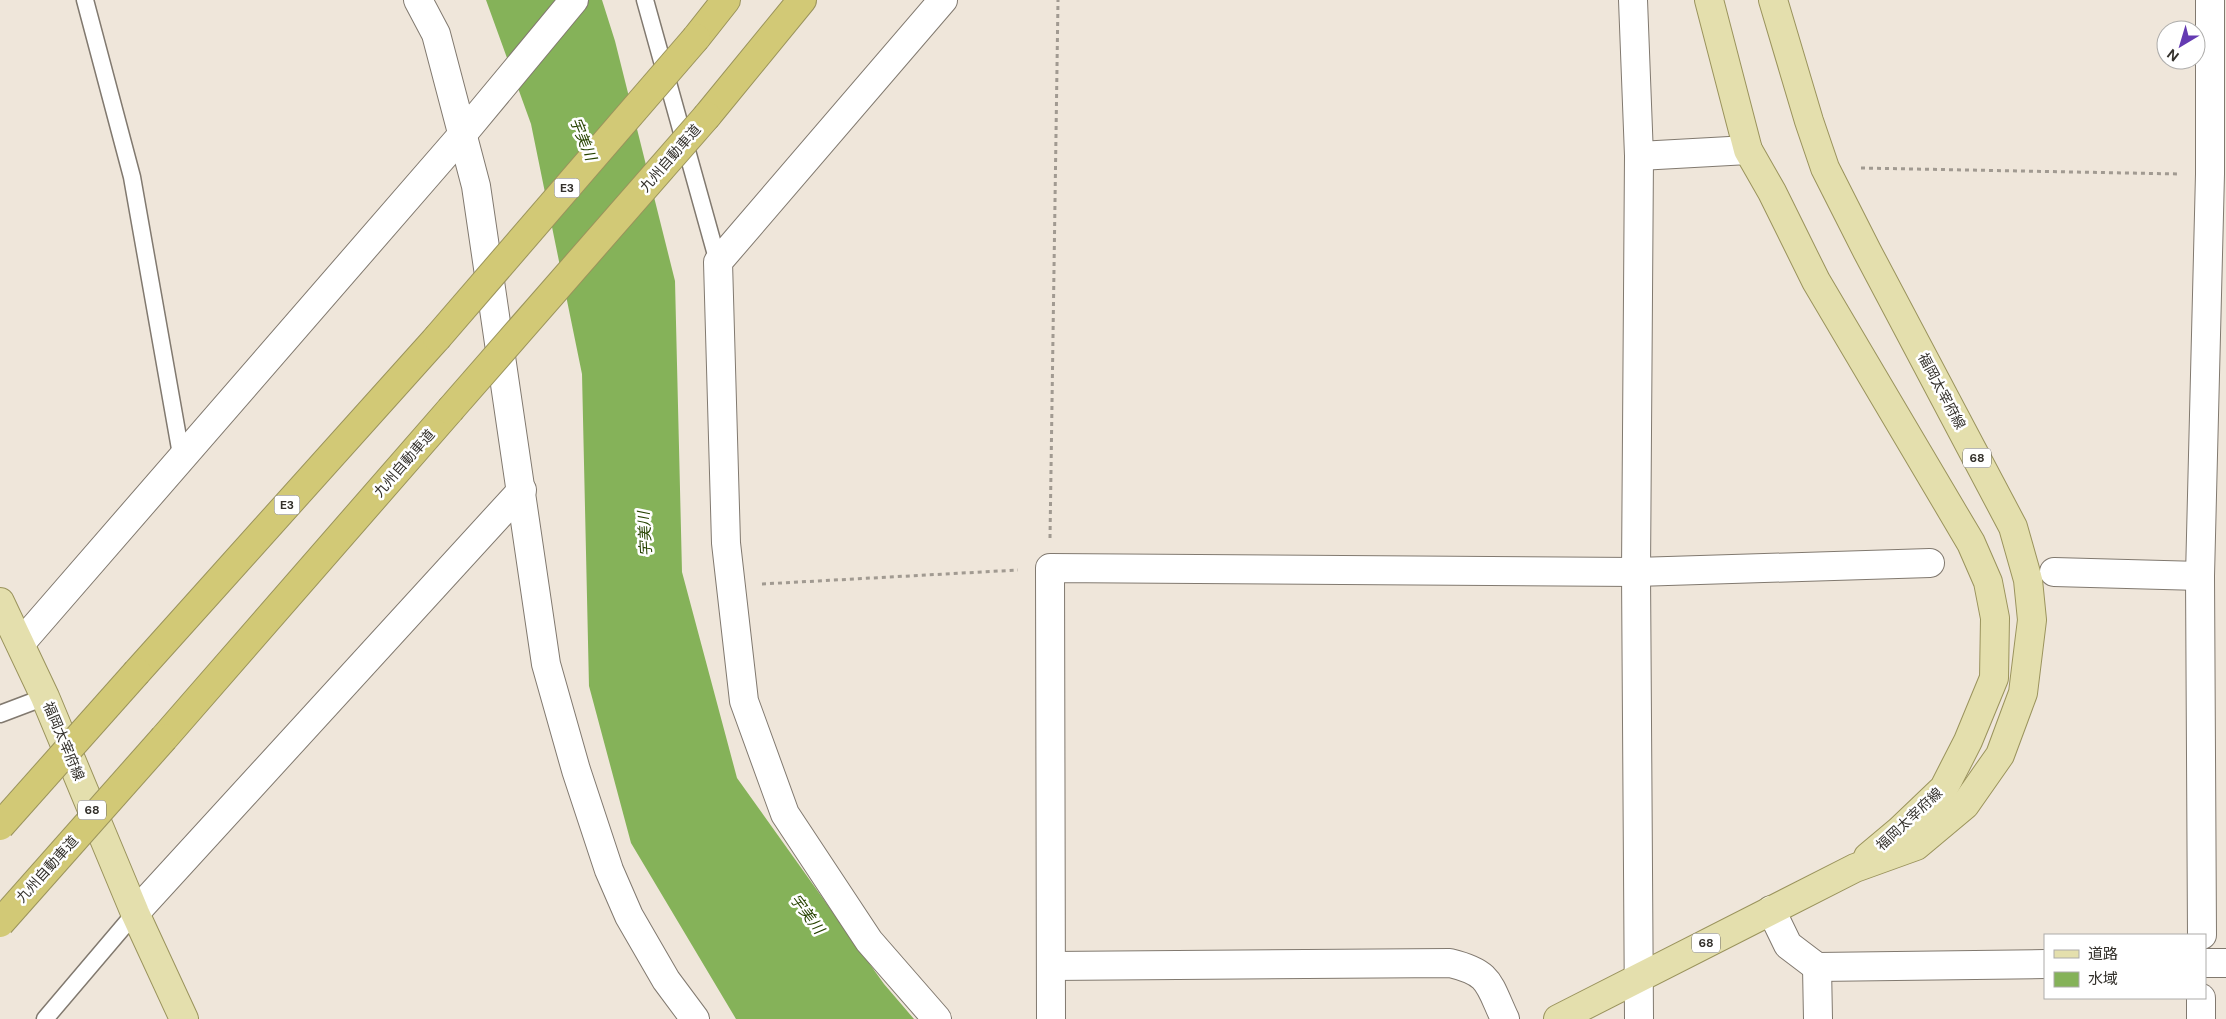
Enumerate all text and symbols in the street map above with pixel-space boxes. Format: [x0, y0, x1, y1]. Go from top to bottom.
north arrow [2156, 20, 2206, 70]
text: N [2163, 45, 2183, 65]
water label: 宇美川 [565, 114, 601, 165]
street label: 九州自動車道 [636, 120, 704, 196]
road number: E3 [554, 178, 580, 198]
street label: 福岡太宰府線 [1914, 350, 1970, 432]
street label: 九州自動車道 [370, 425, 438, 501]
road number: 68 [1963, 448, 1991, 468]
road number: E3 [274, 496, 300, 514]
water label: 宇美川 [634, 509, 656, 557]
street label: 福岡太宰府線 [39, 699, 89, 783]
street label: 福岡太宰府線 [1872, 784, 1946, 854]
road number: 68 [78, 800, 106, 820]
street label: 九州自動車道 [12, 832, 82, 906]
water label: 宇美川 [785, 890, 830, 940]
road number: 68 [1692, 934, 1720, 952]
legend [2044, 934, 2206, 999]
text: 道路 [2088, 944, 2118, 964]
text: 水域 [2088, 969, 2118, 989]

